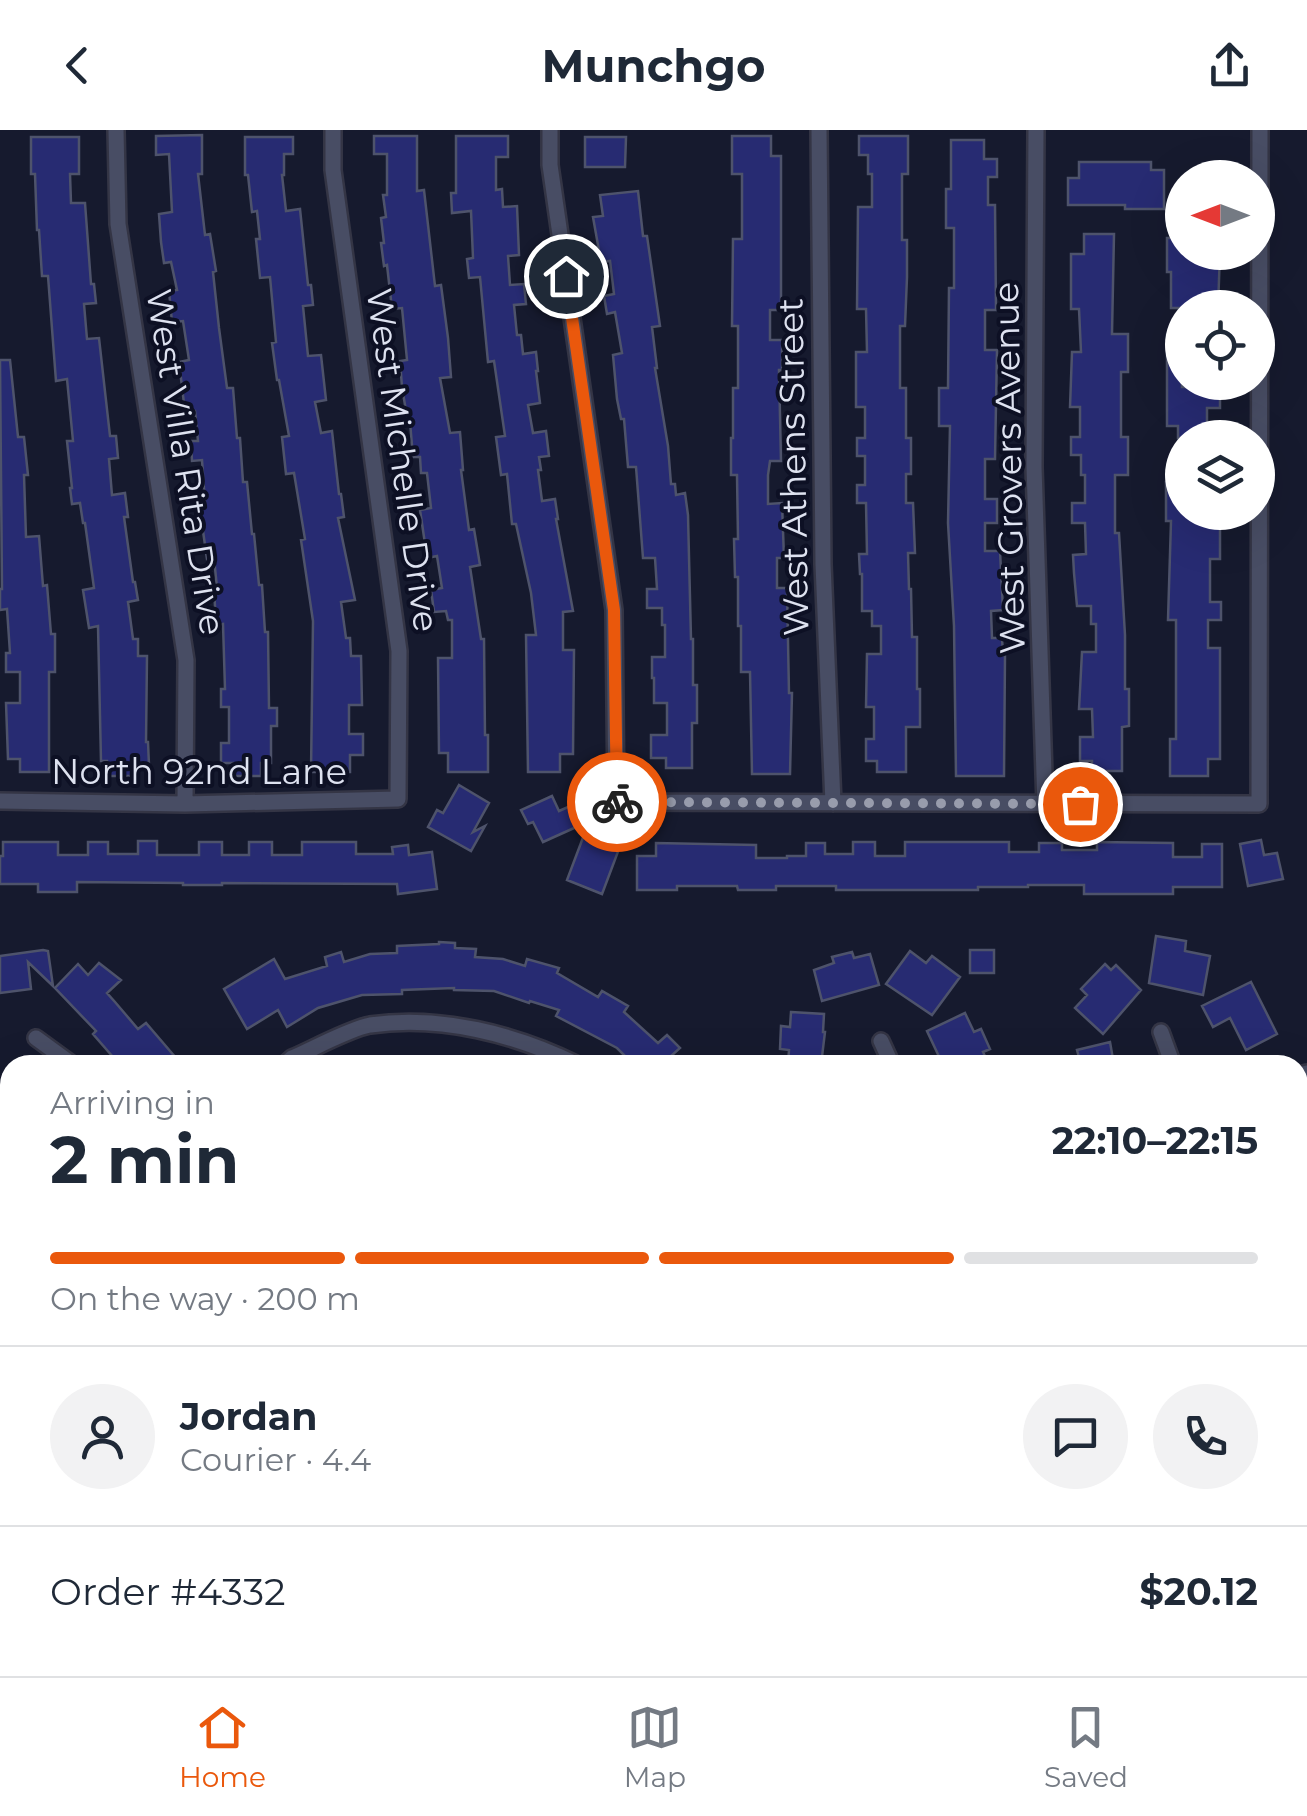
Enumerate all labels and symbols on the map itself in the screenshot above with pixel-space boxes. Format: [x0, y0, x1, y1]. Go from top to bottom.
north arrow [1165, 160, 1275, 270]
pin [524, 234, 609, 319]
street label: West Grovers Avenue [984, 281, 1034, 655]
street label: West Michelle Drive [358, 285, 448, 635]
street label: West Villa Rita Drive [137, 286, 235, 638]
street label: West Athens Street [769, 298, 817, 636]
street label: North 92nd Lane [51, 750, 347, 793]
courier [567, 752, 667, 852]
pin [1038, 762, 1123, 847]

